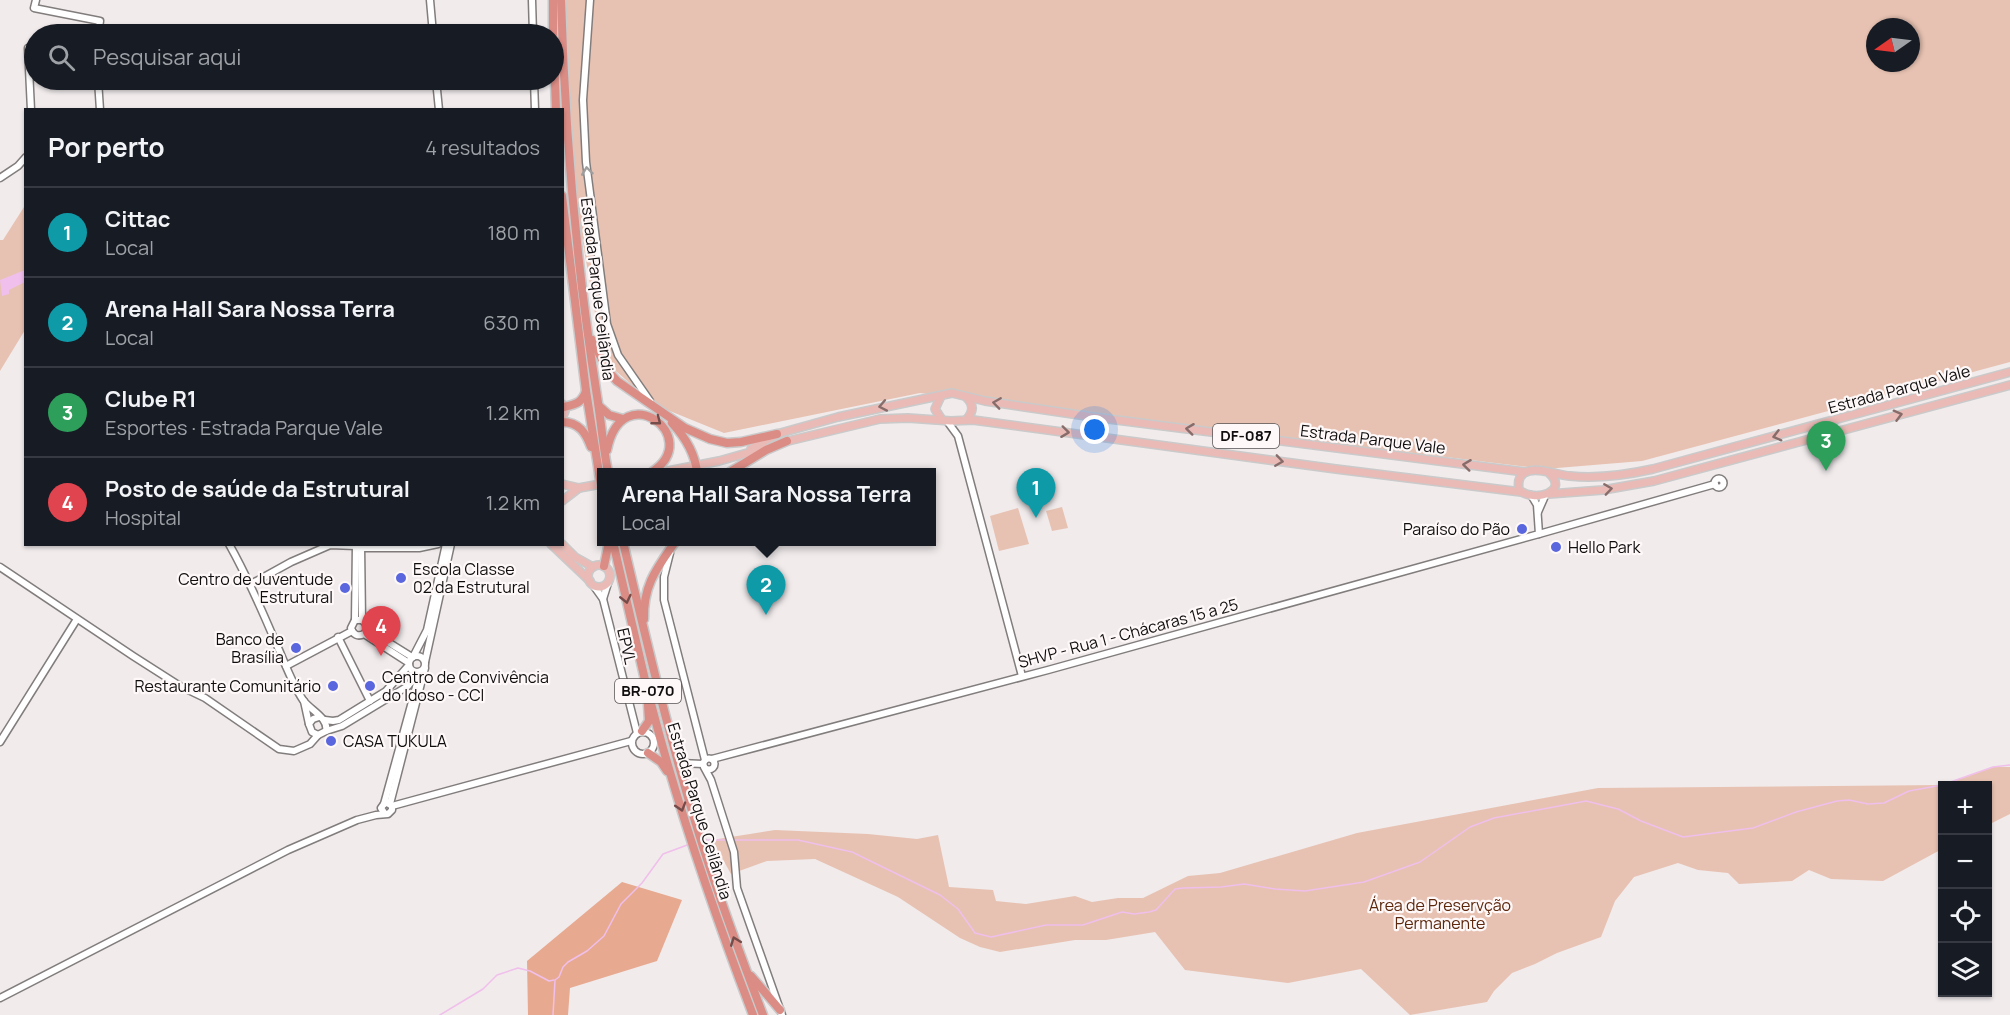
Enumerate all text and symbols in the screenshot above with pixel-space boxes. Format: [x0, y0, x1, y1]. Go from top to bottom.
north arrow [1866, 18, 1920, 72]
search box [24, 24, 564, 90]
icon: search [45, 41, 78, 74]
text: Pesquisar aqui [93, 42, 241, 72]
text: Por perto [48, 129, 165, 165]
text: 4 resultados [425, 134, 540, 161]
one-way arrow [582, 166, 594, 175]
street label: Estrada Parque Ceilândia [576, 196, 620, 382]
text: Cittac [105, 204, 171, 234]
text: 1 [63, 219, 72, 246]
text: 180 m [487, 219, 540, 246]
text: Local [105, 234, 154, 261]
text: Arena Hall Sara Nossa Terra [105, 294, 395, 324]
text: 2 [62, 309, 73, 336]
text: 630 m [483, 309, 540, 336]
text: Local [105, 324, 154, 351]
street label: Estrada Parque Vale [1826, 359, 1972, 419]
text: Clube R1 [105, 384, 197, 414]
one-way arrow [993, 397, 1002, 409]
text: 3 [62, 399, 73, 426]
text: 1.2 km [486, 399, 540, 426]
one-way arrow [879, 399, 889, 412]
one-way arrow [1892, 410, 1903, 422]
text: Esportes · Estrada Parque Vale [105, 414, 383, 441]
one-way arrow [650, 414, 661, 425]
your location [1080, 415, 1109, 444]
street label: Estrada Parque Vale [1299, 419, 1447, 459]
pin: 3 [1806, 422, 1846, 471]
one-way arrow [1186, 424, 1195, 436]
road number: DF-087 [1213, 424, 1279, 448]
one-way arrow [1061, 425, 1070, 438]
one-way arrow [1772, 429, 1782, 442]
one-way arrow [1275, 455, 1284, 467]
one-way arrow [1462, 459, 1472, 471]
popup [597, 468, 936, 546]
pin: 1 [1016, 468, 1056, 518]
text: Posto de saúde da Estrutural [105, 474, 410, 504]
text: Arena Hall Sara Nossa Terra [622, 479, 911, 509]
one-way arrow [1603, 483, 1612, 495]
text: 4 [61, 489, 74, 516]
text: 1.2 km [486, 489, 540, 516]
text: Hospital [105, 504, 181, 531]
text: Local [622, 509, 670, 536]
place label: Paraíso do Pão [1403, 518, 1510, 540]
marker: Paraíso do Pão [1515, 522, 1529, 536]
place label: Hello Park [1568, 536, 1641, 558]
marker: Hello Park [1549, 540, 1563, 554]
place label: Escola Classe 02 da Estrutural [413, 558, 530, 598]
pin: 2 [746, 566, 786, 615]
place label: Centro de Juventude Estrutural [178, 568, 333, 608]
marker: Escola Classe 02 da Estrutural [394, 571, 408, 585]
marker: Centro de Juventude Estrutural [338, 581, 352, 595]
one-way arrow [619, 593, 632, 603]
street label: SHVP - Rua 1 - Chácaras 15 a 25 [1016, 593, 1240, 673]
pin: 4 [362, 606, 400, 656]
street label: EPVL [612, 626, 642, 666]
place label: Banco de Brasília [216, 628, 284, 668]
marker: Banco de Brasília [289, 641, 303, 655]
place label: Centro de Convivência do Idoso - CCI [382, 666, 549, 706]
place label: Restaurante Comunitário [134, 675, 321, 697]
marker: Restaurante Comunitário [326, 679, 340, 693]
marker: Centro de Convivência do Idoso - CCI [363, 679, 377, 693]
road number: BR-070 [615, 679, 681, 703]
street label: Estrada Parque Ceilândia [663, 720, 737, 902]
place label: CASA TUKULA [343, 730, 447, 752]
marker: CASA TUKULA [324, 734, 338, 748]
map controls [1938, 781, 1992, 997]
button: + [1938, 781, 1992, 835]
one-way arrow [674, 801, 686, 812]
button: − [1938, 835, 1992, 889]
button: locate [1938, 889, 1992, 943]
park label: Área de Preservção Permanente [1369, 894, 1511, 934]
one-way arrow [730, 936, 742, 947]
button: layers [1938, 943, 1992, 997]

